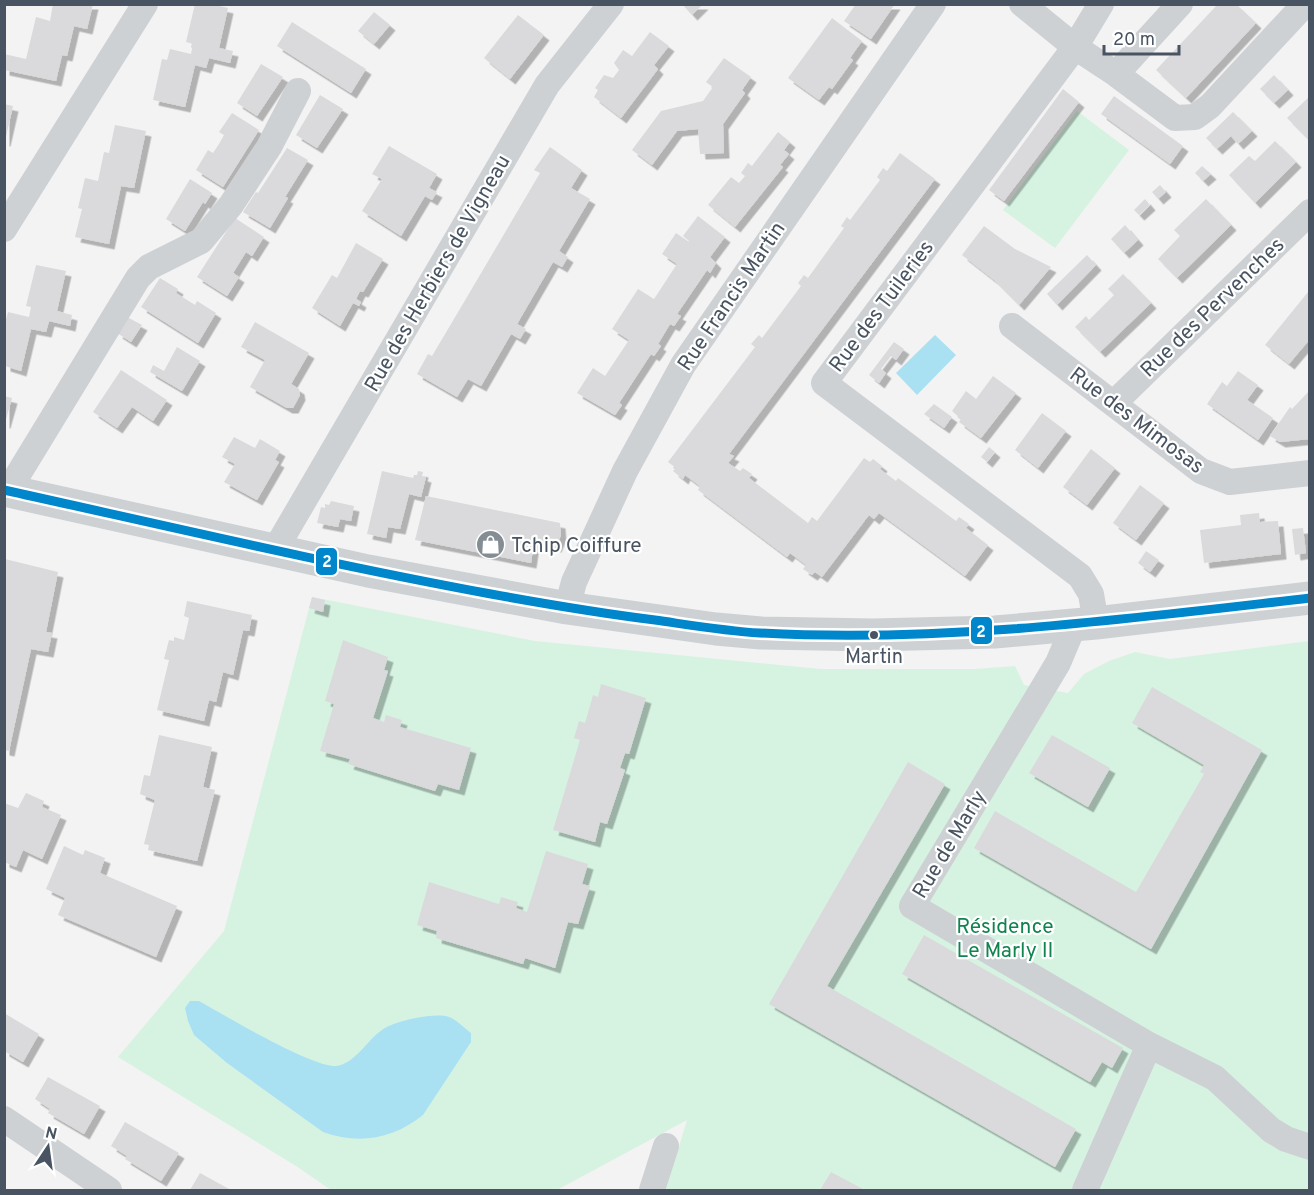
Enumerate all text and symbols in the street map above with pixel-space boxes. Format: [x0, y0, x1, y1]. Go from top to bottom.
scale bar [1104, 18, 1179, 56]
text: 20 m [1113, 29, 1155, 52]
street label: Rue des Herbiers de Vigneau [359, 150, 517, 397]
street label: Rue Francis Martin [672, 217, 792, 377]
street label: Rue des Pervenches [1135, 232, 1291, 384]
street label: Rue des Tuileries [824, 236, 941, 378]
street label: Rue des Mimosas [1063, 362, 1209, 481]
shop icon: Tchip Coiffure [474, 529, 506, 561]
place label: Tchip Coiffure [511, 533, 642, 560]
line badge: 2 [315, 547, 338, 576]
text: 2 [322, 553, 332, 573]
line badge: 2 [970, 616, 993, 645]
text: 2 [976, 623, 986, 643]
marker: Martin [868, 629, 880, 641]
place label: Martin [845, 645, 903, 671]
street label: Rue de Marly [907, 786, 993, 904]
park label: Résidence Le Marly II [956, 914, 1054, 965]
north arrow [18, 1117, 78, 1177]
text: N [43, 1123, 59, 1145]

